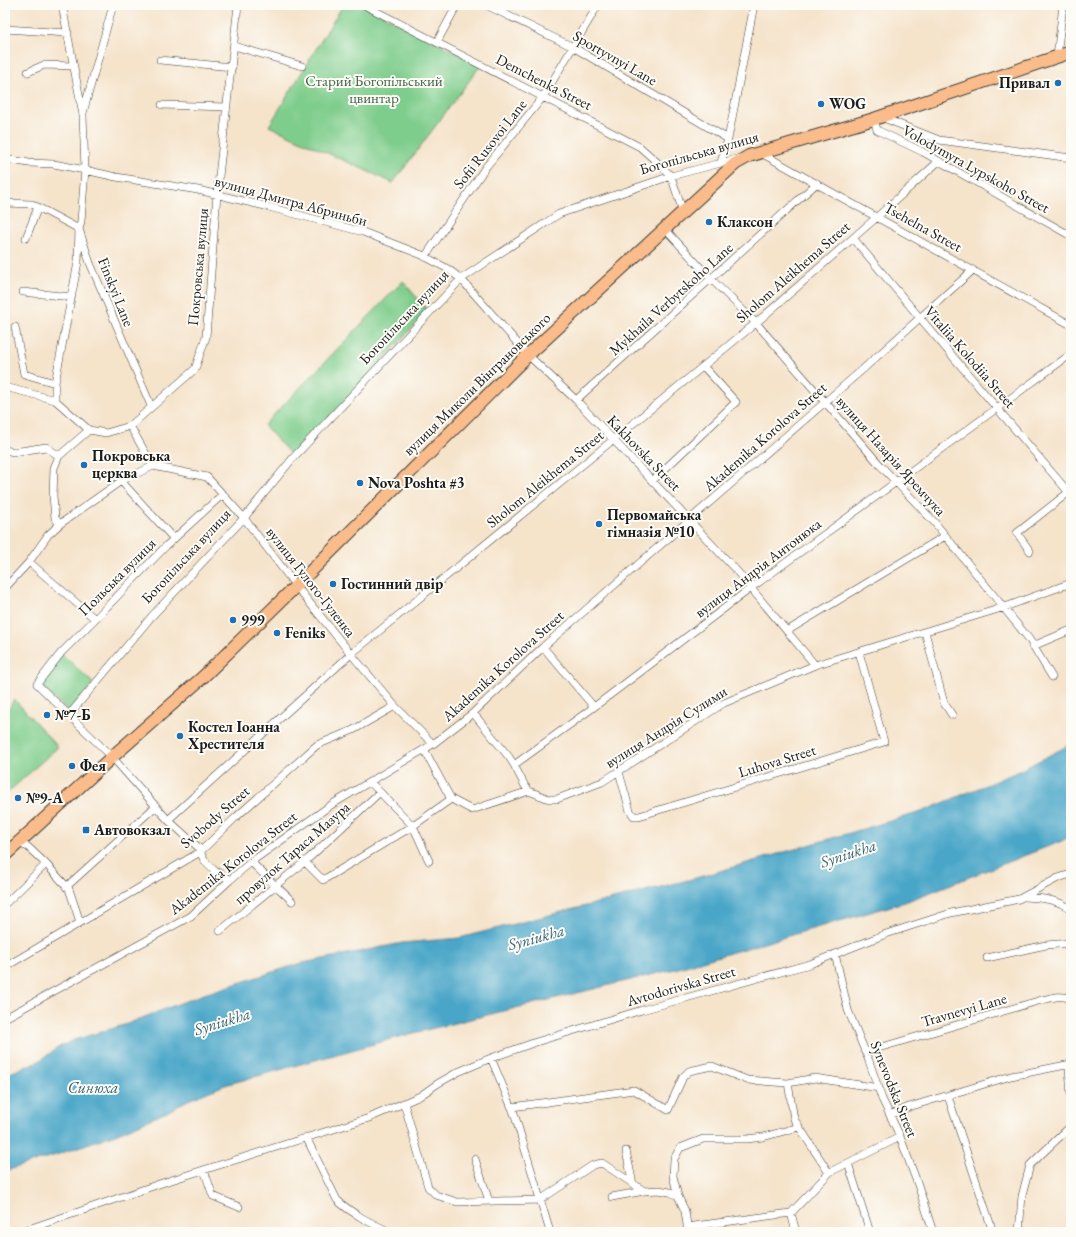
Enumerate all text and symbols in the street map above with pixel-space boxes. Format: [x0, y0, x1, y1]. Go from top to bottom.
street label: Sportyvnyi Lane [570, 26, 661, 89]
street label: Demchenka Street [493, 49, 596, 114]
park label: Старий Богопільський цвинтар [305, 71, 443, 107]
place label: Привал [999, 73, 1050, 92]
marker: Привал [1053, 78, 1063, 88]
place label: WOG [829, 94, 866, 113]
street label: Sofii Rusovoi Lane [449, 95, 531, 192]
marker: WOG [816, 99, 826, 109]
street label: Volodymyra Lypskoho Street [899, 120, 1053, 217]
street label: Богопільська вулиця [637, 126, 761, 179]
street label: вулиця Дмитра Абриньби [213, 171, 370, 230]
street label: Tsehelna Street [881, 197, 966, 256]
street label: Покровська вулиця [183, 207, 212, 327]
place label: Клаксон [717, 212, 773, 231]
marker: Клаксон [704, 217, 714, 227]
street label: Sholom Aleikhema Street [732, 217, 854, 326]
street label: Mykhaila Verbytskoho Lane [605, 238, 737, 359]
street label: Finskyi Lane [94, 254, 139, 329]
street label: Богопільська вулиця [355, 265, 453, 368]
street label: Vitaliia Kolodiia Street [921, 302, 1020, 412]
street label: вулиця Миколи Вінграновського [399, 308, 554, 459]
street label: Akademika Korolova Street [698, 378, 830, 496]
street label: вулиця Назарія Яремчука [832, 392, 950, 520]
street label: Kakhovska Street [603, 411, 686, 495]
street label: Sholom Aleikhema Street [482, 425, 607, 532]
place label: Покровська церква [92, 446, 171, 482]
marker: Покровська церква [79, 460, 89, 470]
place label: Nova Poshta #3 [368, 473, 465, 492]
marker: Nova Poshta #3 [355, 478, 365, 488]
street label: Богопільська вулиця [137, 504, 235, 607]
place label: Первомайська гімназія №10 [607, 505, 702, 541]
street label: вулиця Андрія Антонюка [691, 514, 825, 621]
marker: Первомайська гімназія №10 [594, 519, 604, 529]
street label: вулиця Гулого-Гуленка [262, 523, 360, 641]
street label: Польська вулиця [74, 534, 160, 620]
place label: Гостинний двір [341, 574, 443, 593]
marker: Гостинний двір [328, 579, 338, 589]
street label: Akademika Korolova Street [437, 606, 568, 726]
place label: 999 [241, 610, 265, 629]
marker: 999 [228, 615, 238, 625]
place label: Feniks [285, 623, 326, 642]
marker: Feniks [272, 628, 282, 638]
street label: вулиця Андрія Сулими [601, 681, 730, 772]
place label: №7-Б [55, 705, 91, 724]
marker: №7-Б [42, 710, 52, 720]
place label: Костел Іоанна Хрестителя [187, 717, 280, 753]
marker: Костел Іоанна Хрестителя [175, 731, 185, 741]
street label: Luhova Street [736, 740, 818, 781]
place label: Фея [80, 756, 106, 775]
marker: Фея [67, 761, 77, 771]
street label: Svobody Street [176, 781, 254, 852]
place label: №9-А [26, 788, 63, 807]
marker: №9-А [13, 793, 23, 803]
street label: провулок Тараса Мазура [230, 797, 353, 908]
street label: Akademika Korolova Street [164, 807, 301, 919]
place label: Автовокзал [93, 820, 171, 839]
marker: Автовокзал [81, 825, 91, 835]
water label: Syniukha [816, 835, 879, 873]
water label: Syniukha [505, 920, 567, 955]
street label: Avtodorivska Street [623, 961, 738, 1010]
street label: Travnevyi Lane [919, 988, 1009, 1031]
water label: Syniukha [190, 1003, 253, 1040]
street label: Synevodska Street [866, 1038, 923, 1140]
water label: Синюха [68, 1077, 118, 1098]

